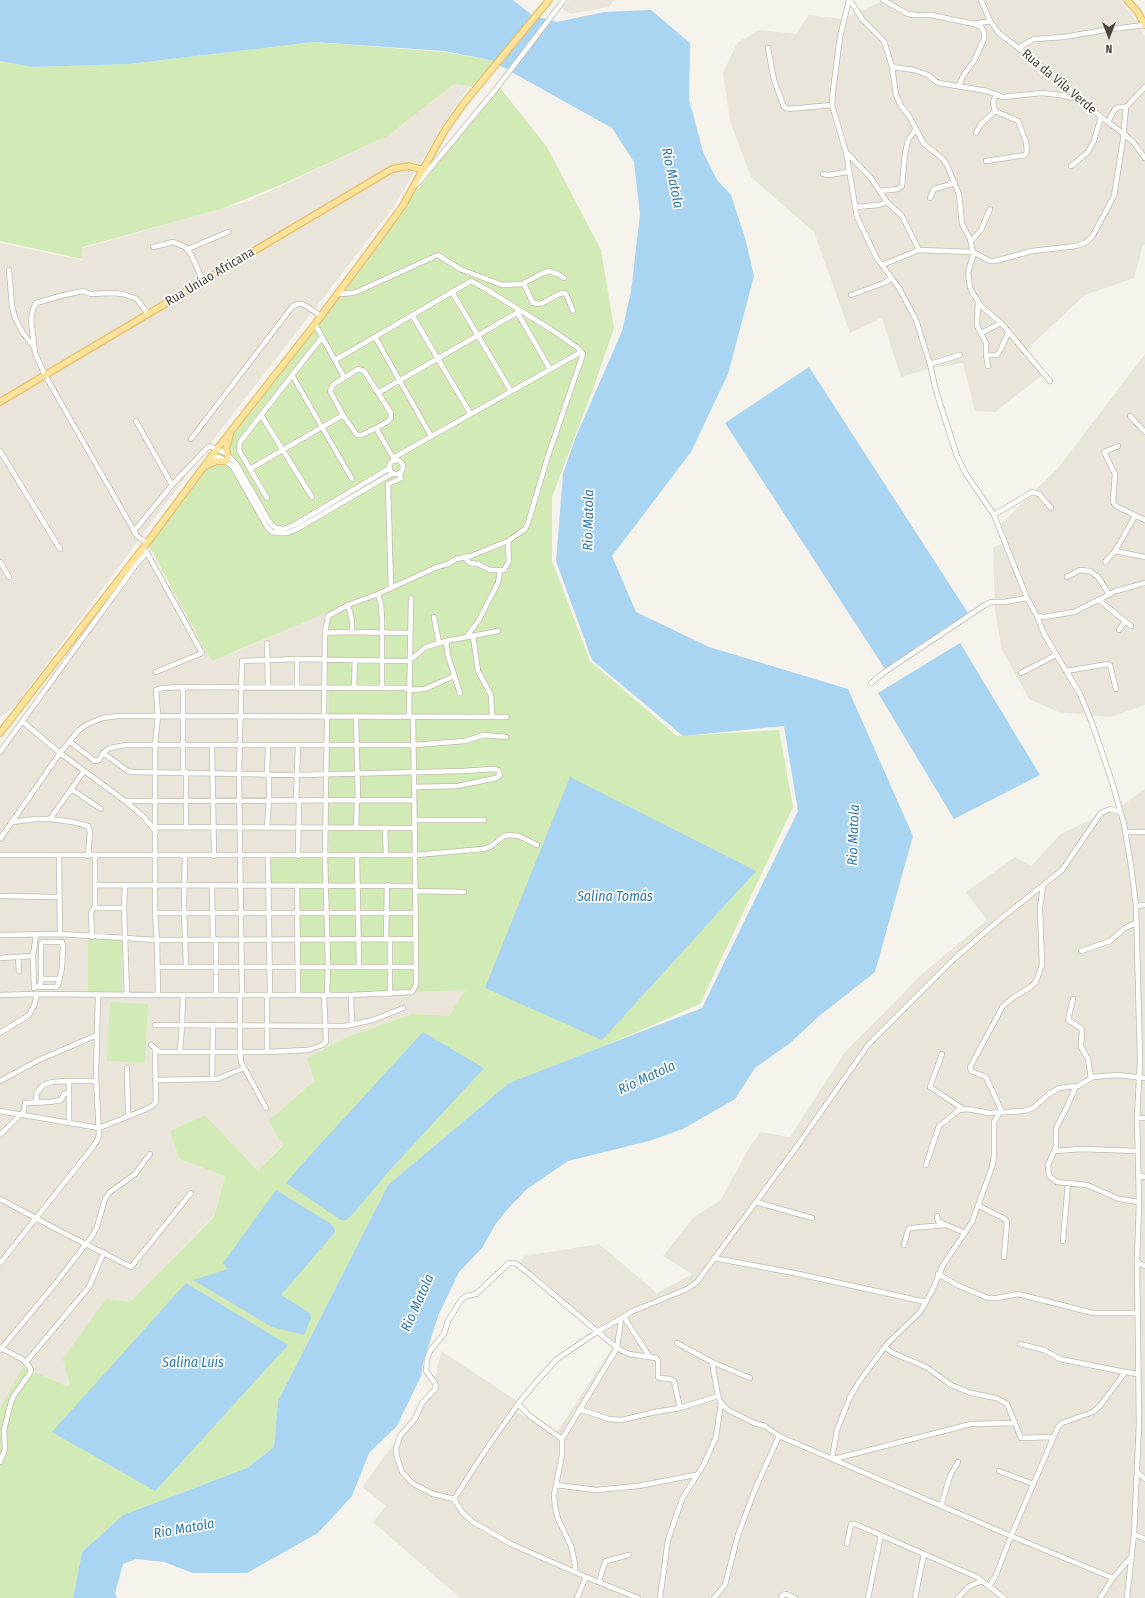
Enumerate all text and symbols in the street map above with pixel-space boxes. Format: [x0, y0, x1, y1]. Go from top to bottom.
north arrow [1089, 16, 1129, 56]
text: N [1106, 42, 1112, 55]
street label: Rua da Vila Verde [1018, 46, 1100, 118]
water label: Rio Matola [657, 146, 687, 210]
street label: Rua Uniao Africana [163, 244, 257, 310]
water label: Rio Matola [580, 489, 598, 551]
water label: Rio Matola [845, 804, 863, 866]
water label: Salina Tomás [577, 889, 653, 905]
water label: Rio Matola [616, 1057, 678, 1099]
water label: Rio Matola [398, 1272, 438, 1334]
water label: Salina Luís [162, 1355, 224, 1371]
water label: Rio Matola [152, 1515, 216, 1543]

